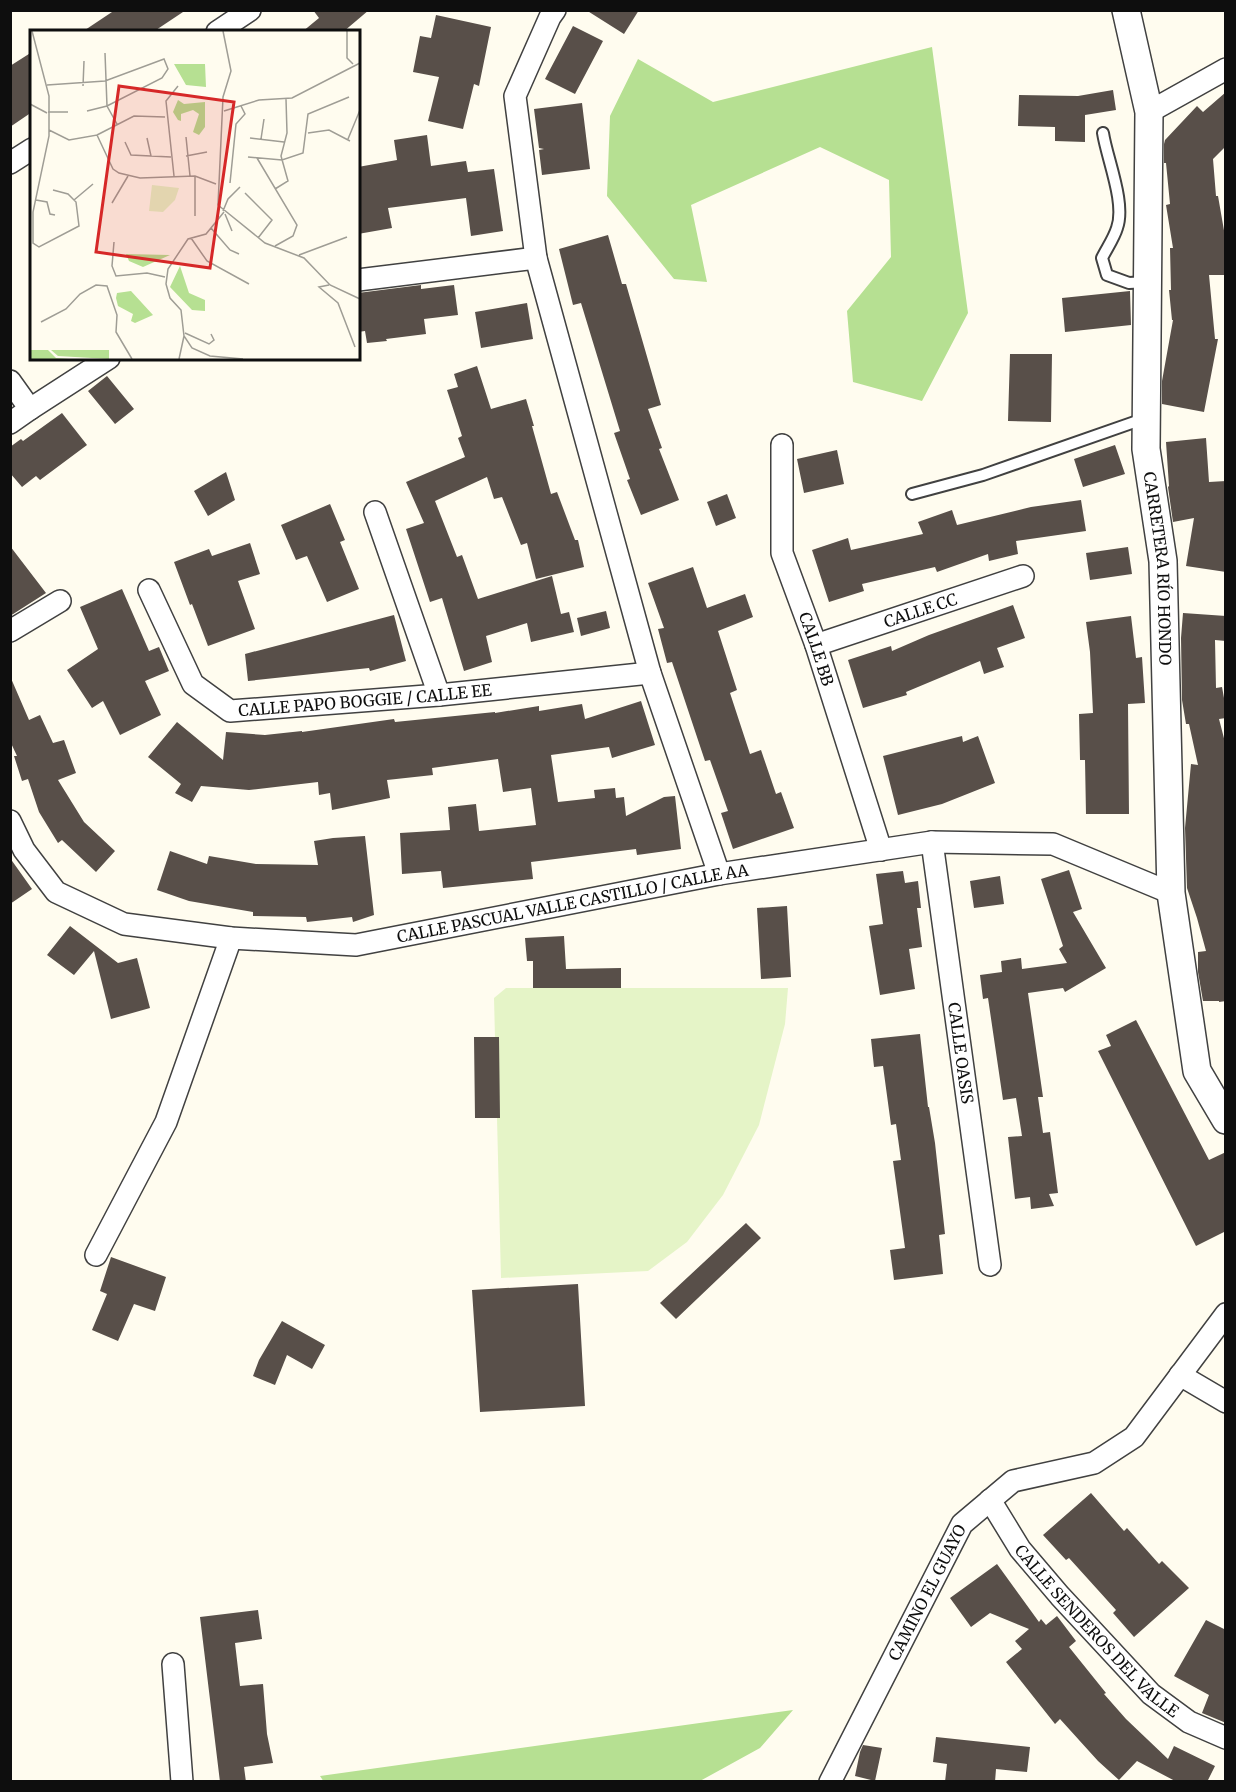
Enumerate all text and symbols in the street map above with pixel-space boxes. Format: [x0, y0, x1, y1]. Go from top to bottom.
inset map [30, 30, 360, 360]
street label: CARRETERA RÍO HONDO [1140, 470, 1176, 666]
street label: CALLE CC [881, 589, 960, 632]
street label: CALLE BB [795, 609, 838, 689]
street label: CALLE PAPO BOGGIE / CALLE EE [238, 679, 493, 720]
street label: CALLE PASCUAL VALLE CASTILLO / CALLE AA [395, 860, 751, 947]
street label: CALLE OASIS [944, 1001, 978, 1105]
street label: CAMINO EL GUAYO [884, 1521, 970, 1664]
street label: CALLE SENDEROS DEL VALLE [1011, 1540, 1184, 1722]

